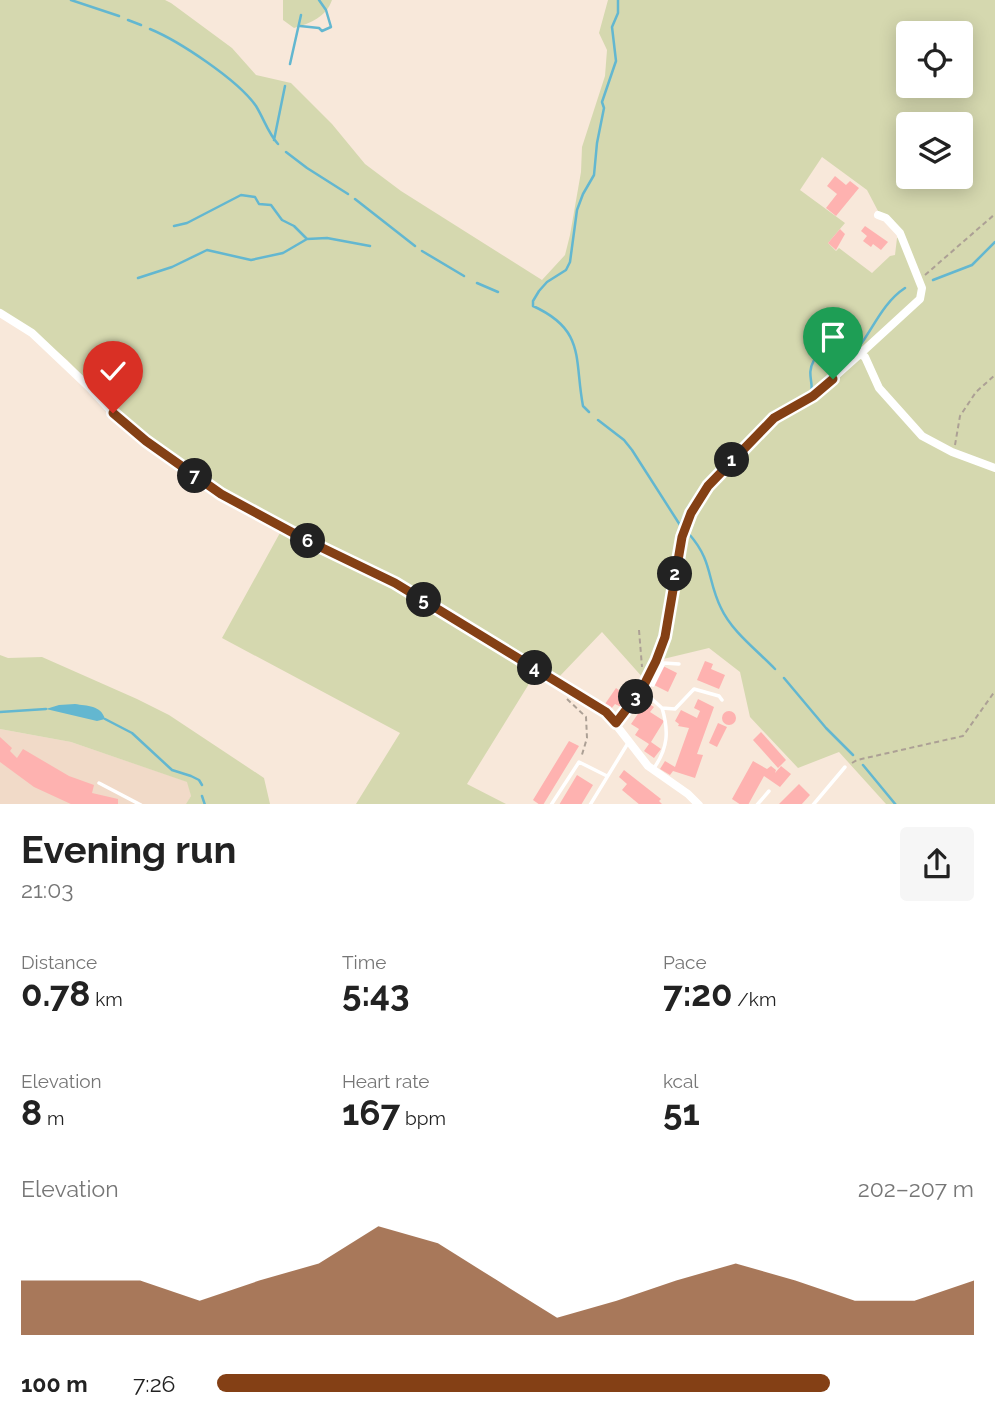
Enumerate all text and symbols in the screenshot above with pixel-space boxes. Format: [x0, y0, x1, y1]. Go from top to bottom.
map controls [896, 21, 973, 189]
button: locate [896, 21, 973, 98]
button: layers [896, 112, 973, 189]
pin [803, 307, 863, 379]
icon: arrive [814, 318, 852, 356]
pin [83, 341, 143, 413]
icon: check [94, 352, 132, 390]
pin: 1 [714, 442, 750, 477]
text: 1 [727, 448, 736, 470]
pin: 7 [178, 458, 212, 494]
text: 7 [189, 464, 200, 486]
pin: 6 [290, 524, 326, 558]
text: 6 [302, 529, 313, 551]
pin: 2 [658, 556, 692, 592]
text: 2 [669, 562, 680, 584]
pin: 5 [406, 582, 442, 618]
text: 5 [418, 588, 429, 610]
pin: 4 [518, 650, 552, 686]
text: 4 [529, 656, 540, 678]
pin: 3 [618, 680, 654, 714]
text: 3 [630, 685, 641, 707]
text: Evening run [21, 827, 236, 872]
button: share [900, 827, 974, 901]
text: 21:03 [21, 876, 74, 903]
text: Distance [21, 951, 97, 973]
text: Time [342, 951, 386, 973]
text: Pace [663, 951, 707, 973]
text: 0.78 [21, 973, 90, 1014]
text: 5:43 [342, 973, 410, 1014]
text: 7:20 [663, 973, 733, 1014]
text: km [90, 988, 123, 1010]
text: /km [733, 988, 776, 1010]
text: Elevation [21, 1070, 102, 1092]
text: Heart rate [342, 1070, 430, 1092]
text: kcal [663, 1070, 699, 1092]
text: 8 [21, 1092, 42, 1133]
text: 167 [342, 1092, 400, 1133]
text: 51 [663, 1092, 700, 1133]
text: m [42, 1107, 64, 1129]
text: bpm [400, 1107, 446, 1129]
text: Elevation [21, 1175, 119, 1202]
text: 202–207 m [858, 1175, 974, 1202]
text: 100 m [21, 1370, 88, 1397]
text: 7:26 [133, 1370, 175, 1397]

